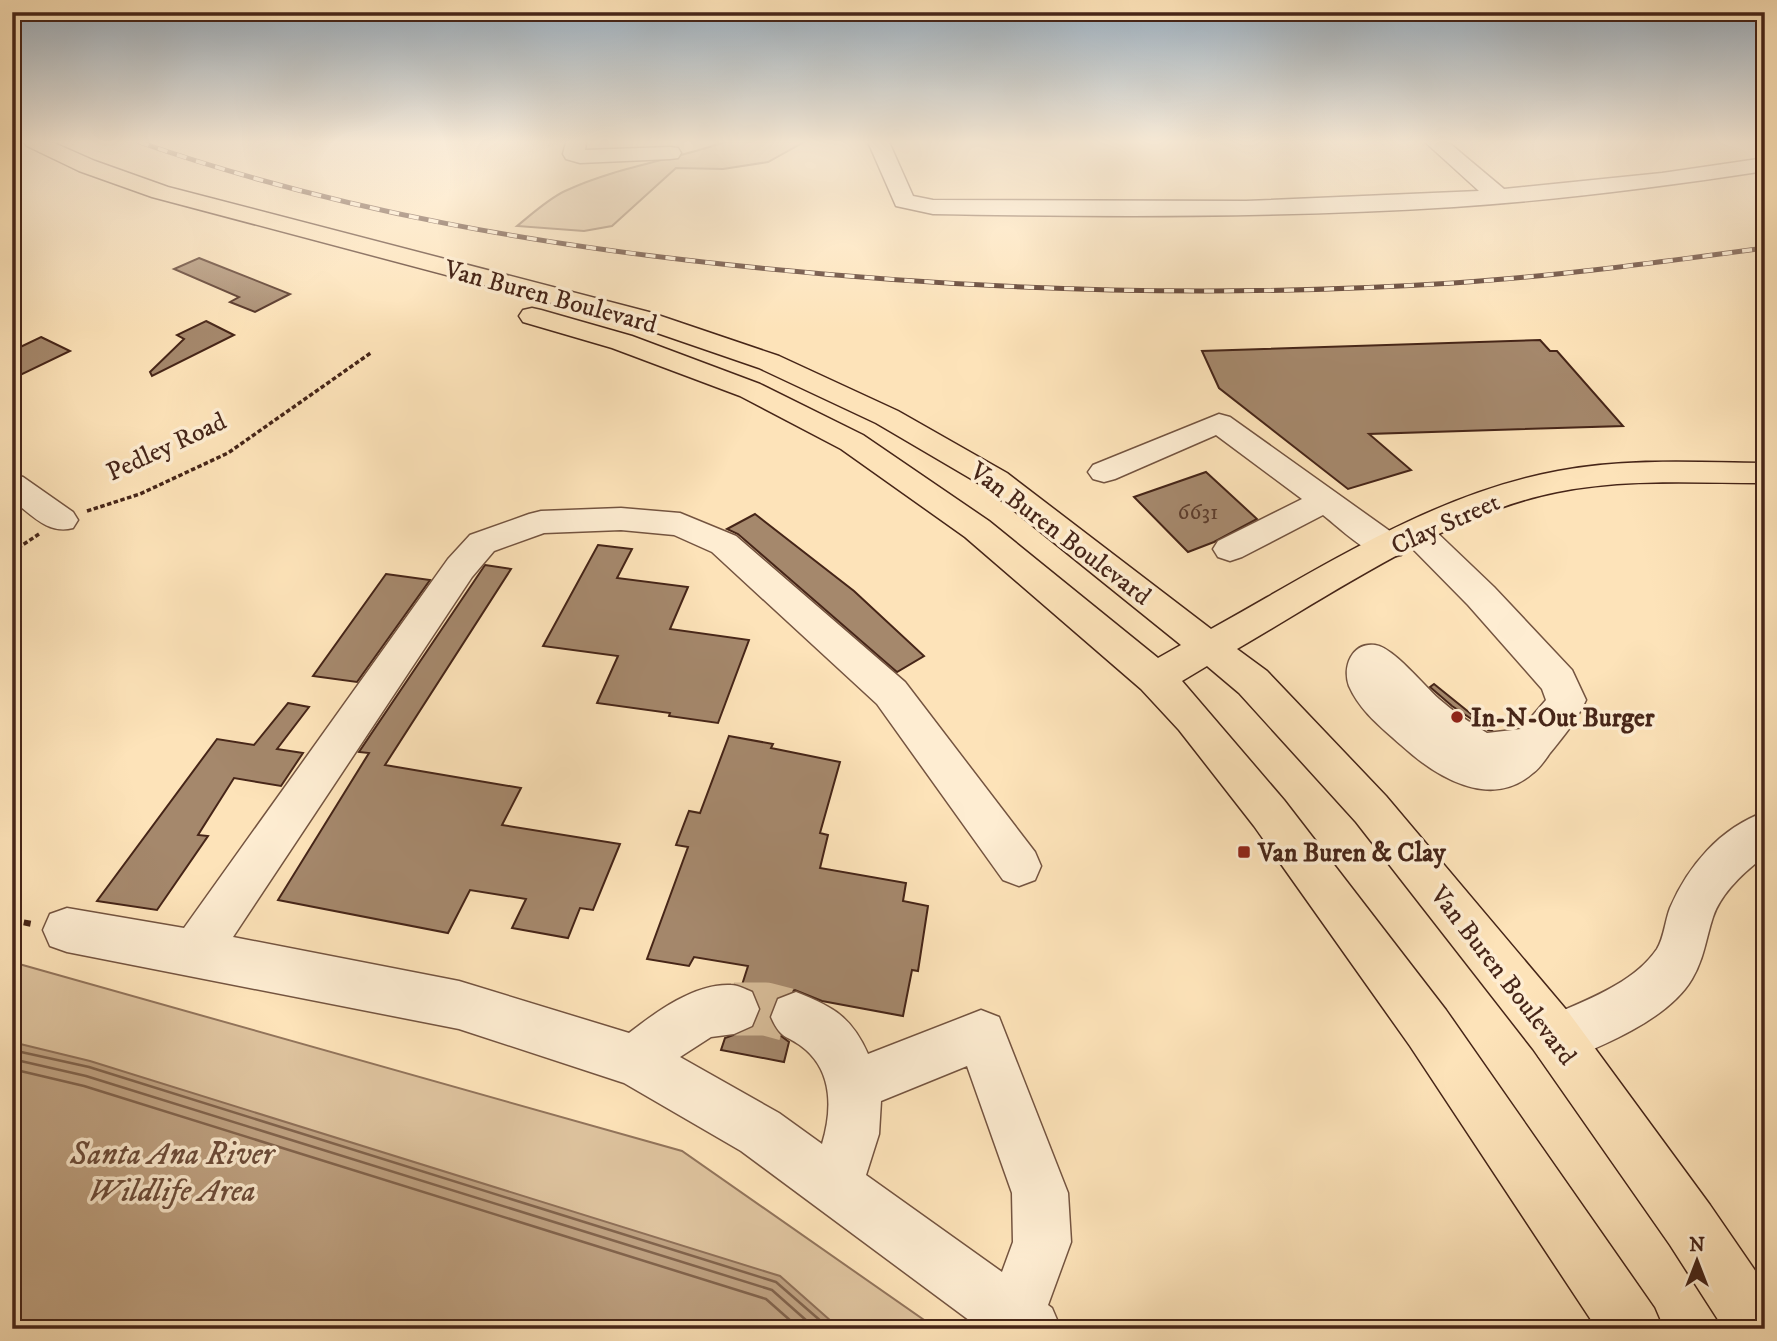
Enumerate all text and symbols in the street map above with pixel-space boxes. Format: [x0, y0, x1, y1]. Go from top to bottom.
street label: Van Buren Boulevard [440, 253, 661, 342]
street label: Pedley Road [101, 405, 232, 490]
street label: Van Buren Boulevard [962, 455, 1157, 613]
street label: Clay Street [1386, 486, 1505, 563]
house number: 6631 [1178, 498, 1218, 527]
place label: In-N-Out Burger [1471, 702, 1655, 735]
marker: In-N-Out Burger [1449, 709, 1465, 725]
place label: Van Buren & Clay [1257, 837, 1446, 870]
marker: Van Buren & Clay [1236, 844, 1252, 860]
street label: Van Buren Boulevard [1422, 879, 1583, 1072]
park label: Santa Ana River Wildlife Area [69, 1135, 277, 1212]
north arrow [1662, 1226, 1732, 1296]
text: N [1689, 1234, 1705, 1257]

